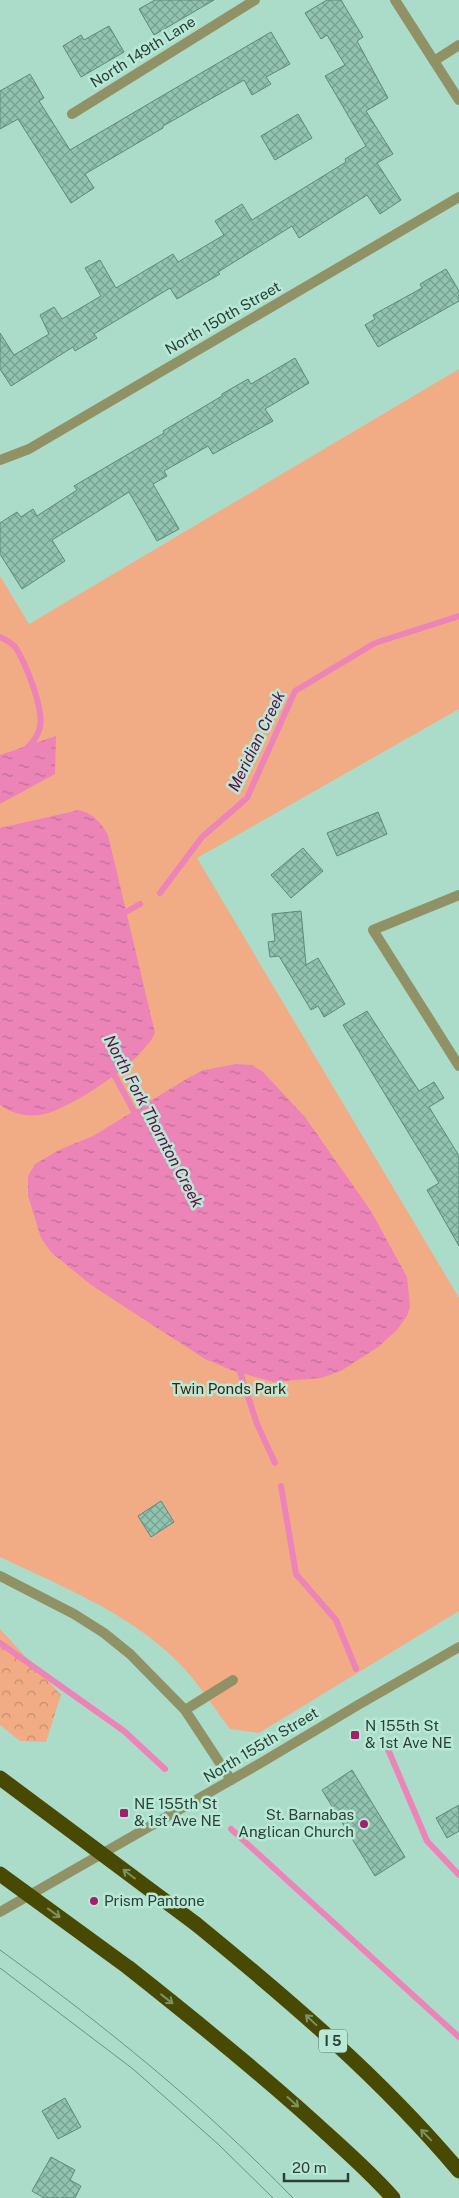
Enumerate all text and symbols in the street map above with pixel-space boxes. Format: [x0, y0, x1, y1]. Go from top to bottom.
street label: North 149th Lane [87, 12, 198, 91]
street label: North 150th Street [162, 278, 284, 358]
water label: Meridian Creek [224, 688, 289, 795]
water label: North Fork Thornton Creek [100, 1032, 207, 1211]
park label: Twin Ponds Park [172, 1380, 286, 1397]
street label: North 155th Street [200, 1704, 321, 1786]
place label: N 155th St & 1st Ave NE [365, 1717, 452, 1751]
marker: N 155th St & 1st Ave NE [349, 1729, 361, 1741]
place label: NE 155th St & 1st Ave NE [134, 1795, 221, 1829]
place label: St. Barnabas Anglican Church [238, 1806, 354, 1840]
marker: NE 155th St & 1st Ave NE [118, 1807, 130, 1819]
marker: St. Barnabas Anglican Church [358, 1818, 370, 1830]
one-way arrow [123, 1868, 136, 1879]
place label: Prism Pantone [104, 1892, 205, 1909]
marker: Prism Pantone [88, 1895, 100, 1907]
one-way arrow [47, 1908, 60, 1919]
one-way arrow [161, 1993, 174, 2004]
one-way arrow [305, 2014, 318, 2026]
road number: I 5 [319, 2030, 347, 2052]
one-way arrow [286, 2096, 299, 2108]
one-way arrow [420, 2129, 432, 2142]
scale bar [284, 2150, 348, 2182]
text: 20 m [292, 2159, 327, 2176]

